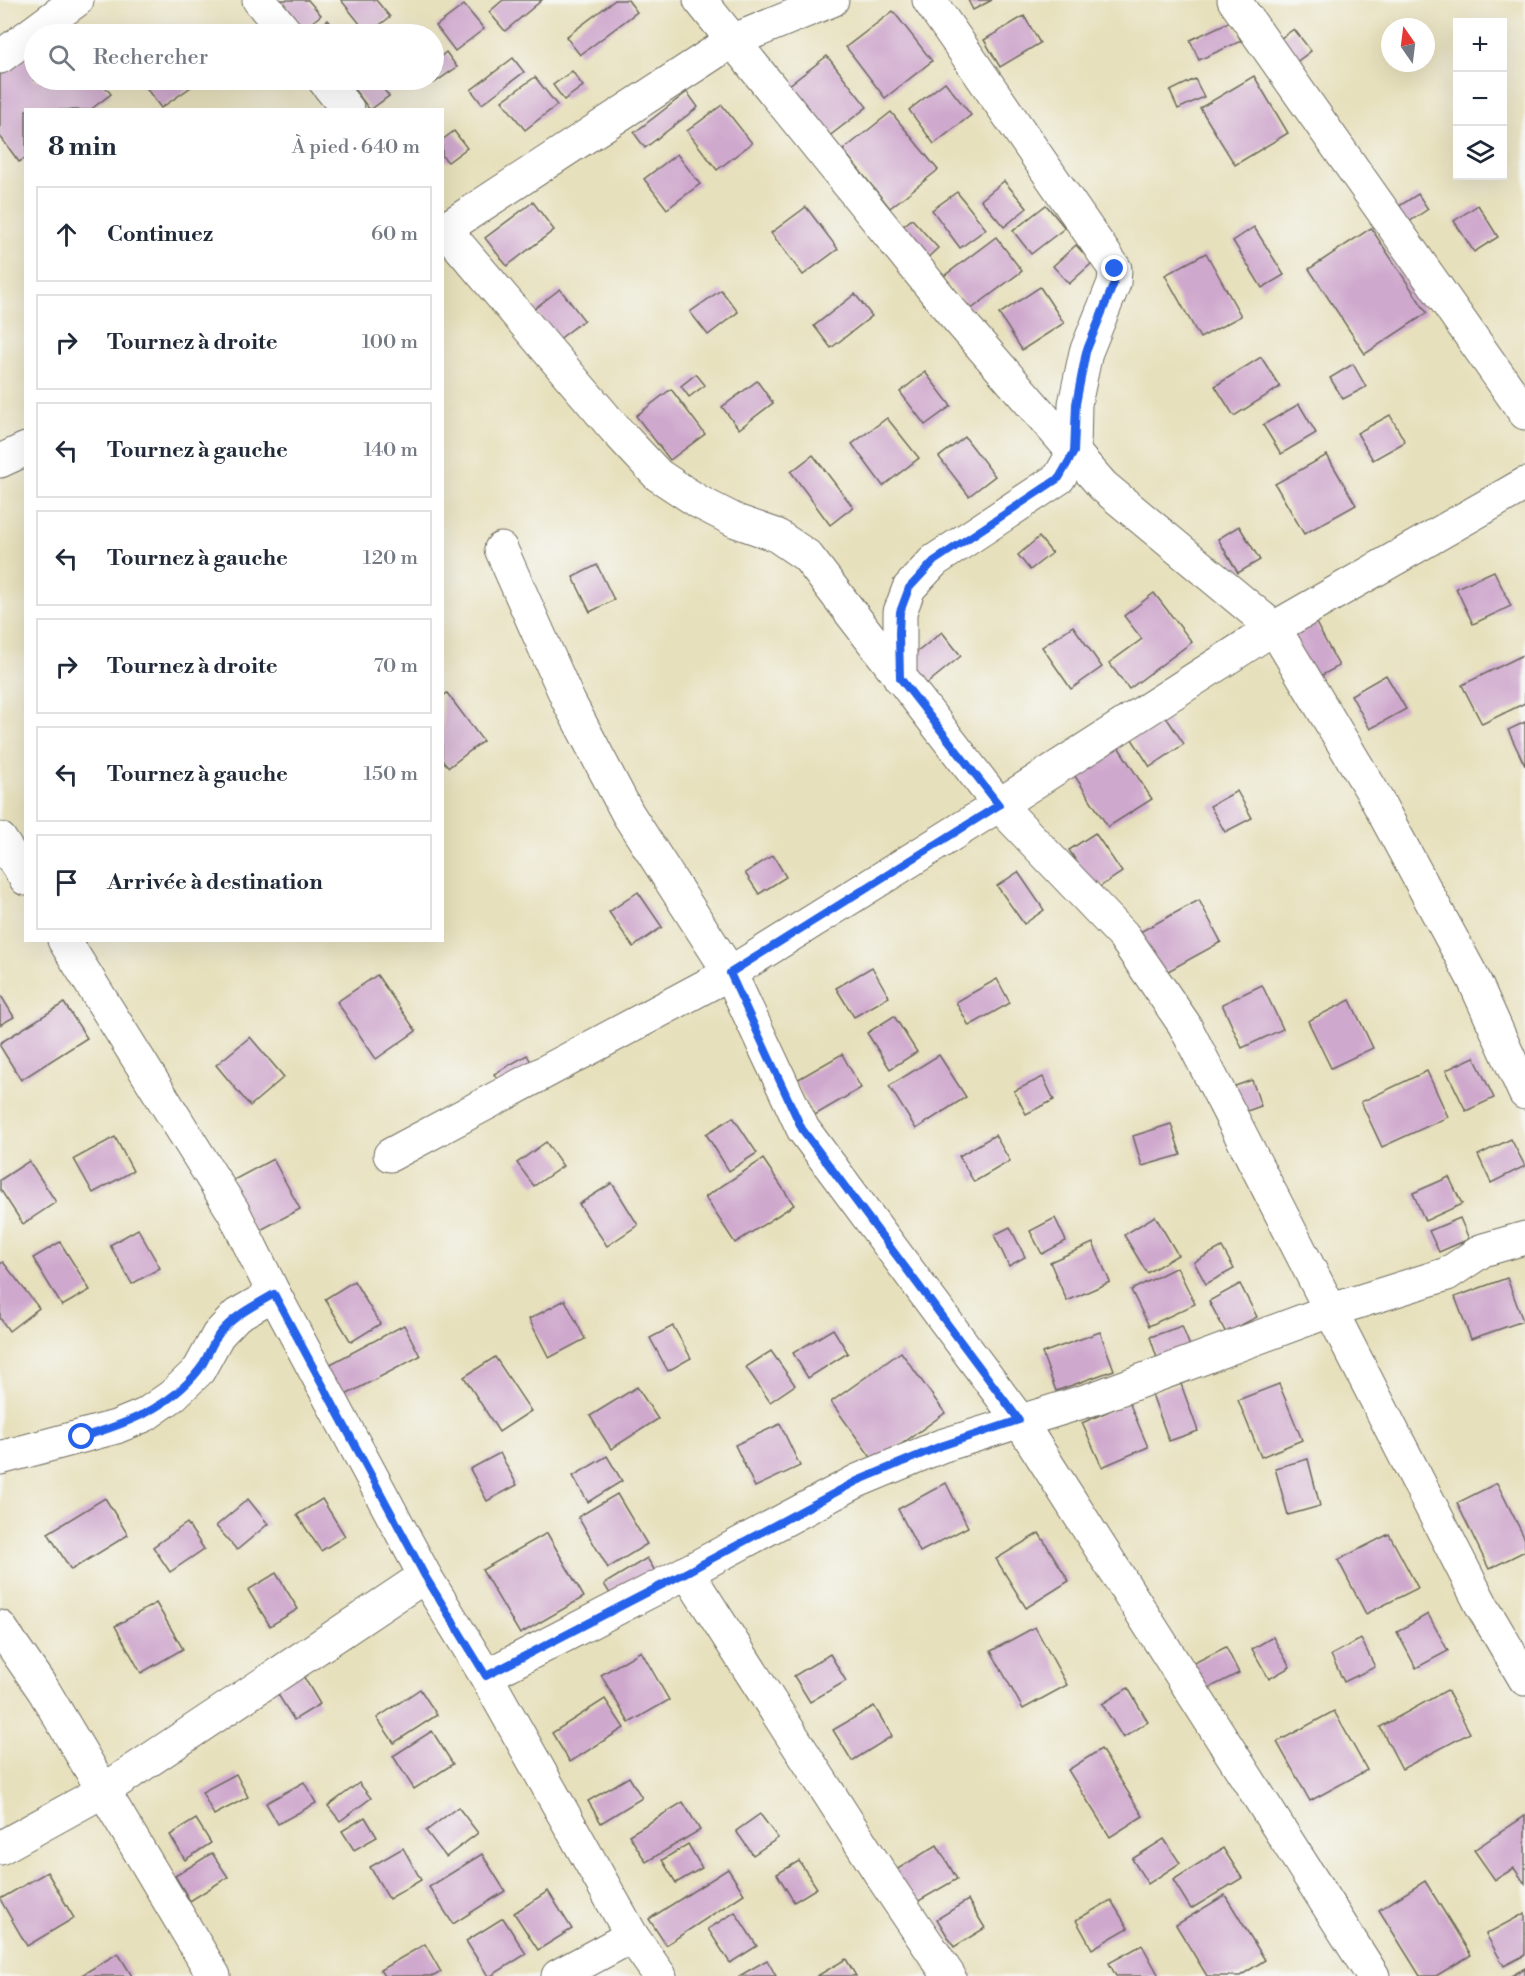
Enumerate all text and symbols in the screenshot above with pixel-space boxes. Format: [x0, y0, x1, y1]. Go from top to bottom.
north arrow [1381, 18, 1435, 72]
map controls [1453, 18, 1507, 180]
button: + [1453, 18, 1507, 72]
search box [24, 24, 444, 90]
icon: search [45, 41, 78, 74]
text: Rechercher [93, 44, 208, 71]
button: − [1453, 72, 1507, 126]
button: layers [1453, 126, 1507, 180]
text: 8 min [48, 131, 117, 163]
text: À pied · 640 m [292, 135, 420, 160]
icon: ahead [50, 218, 83, 251]
text: Continuez [107, 221, 213, 248]
text: 60 m [371, 222, 418, 247]
route end [1101, 255, 1127, 281]
icon: right [50, 326, 83, 359]
text: Tournez à droite [107, 329, 278, 356]
text: 100 m [362, 330, 418, 355]
icon: left [50, 434, 83, 467]
text: Tournez à gauche [107, 437, 288, 464]
text: 140 m [363, 438, 418, 463]
icon: left [50, 542, 83, 575]
text: Tournez à gauche [107, 545, 288, 572]
text: 120 m [363, 546, 418, 571]
icon: right [50, 650, 83, 683]
text: Tournez à droite [107, 653, 278, 680]
text: 70 m [374, 654, 418, 679]
icon: left [50, 758, 83, 791]
text: Tournez à gauche [107, 761, 288, 788]
text: 150 m [363, 762, 418, 787]
icon: arrive [50, 866, 83, 899]
text: Arrivée à destination [107, 869, 323, 896]
route start [68, 1423, 94, 1449]

